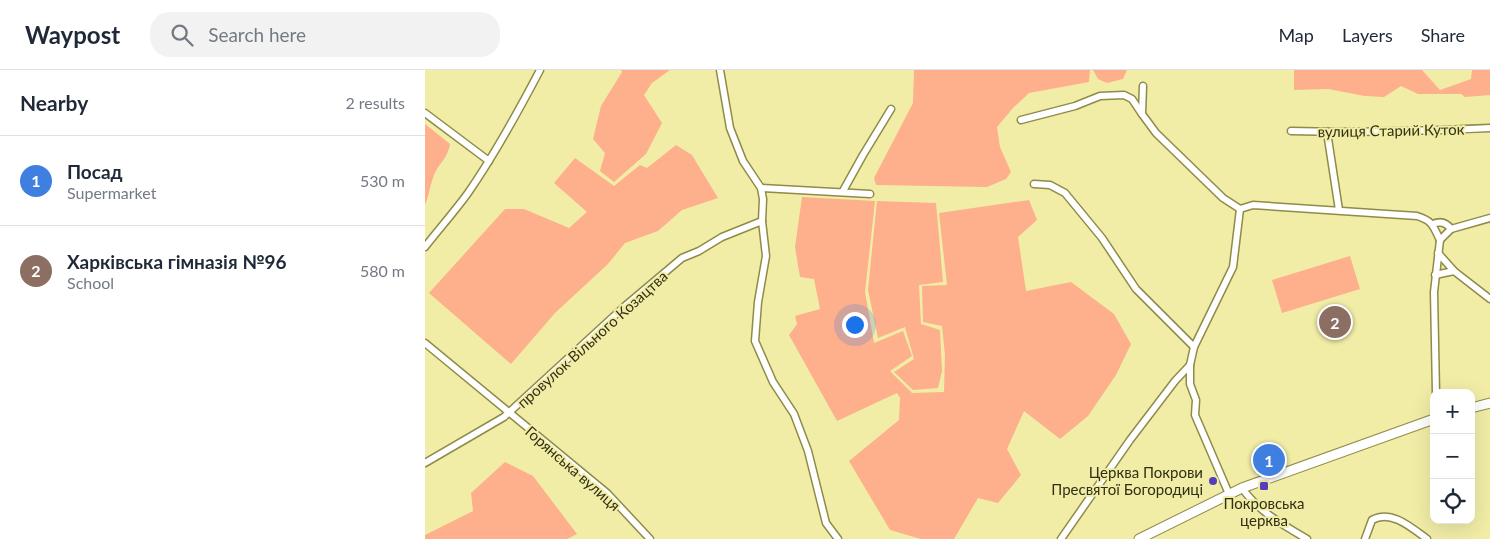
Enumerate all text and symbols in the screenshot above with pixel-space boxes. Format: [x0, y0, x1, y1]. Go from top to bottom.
search box [150, 12, 500, 57]
text: Waypost [25, 20, 120, 49]
icon: search [168, 21, 196, 49]
text: Search here [208, 23, 306, 46]
text: Map [1278, 24, 1314, 46]
text: Layers [1342, 24, 1393, 46]
text: Share [1421, 24, 1465, 46]
text: Nearby [20, 90, 88, 115]
text: 2 results [345, 93, 405, 112]
street label: вулиця Старий Куток [1317, 120, 1465, 140]
text: Посад [67, 160, 123, 183]
text: 1 [31, 171, 41, 190]
text: 530 m [360, 171, 405, 190]
text: Supermarket [67, 183, 156, 202]
text: Харківська гімназія №96 [67, 250, 287, 273]
text: 2 [31, 261, 41, 280]
text: 580 m [360, 261, 405, 280]
street label: провулок Вільного Козацтва [513, 267, 671, 411]
text: School [67, 273, 114, 292]
pin: 2 [1319, 303, 1351, 341]
your location [842, 312, 868, 338]
map controls [1430, 389, 1475, 524]
button: + [1430, 389, 1475, 434]
street label: Горянська вулиця [522, 422, 624, 514]
button: − [1430, 434, 1475, 479]
pin: 1 [1253, 441, 1285, 479]
place label: Церква Покрови Пресвятої Богородиці [1051, 463, 1203, 498]
marker: Церква Покрови Пресвятої Богородиці [1207, 475, 1219, 487]
button: locate [1430, 479, 1475, 524]
marker: Покровська церква [1258, 480, 1270, 492]
place label: Покровська церква [1224, 494, 1304, 529]

